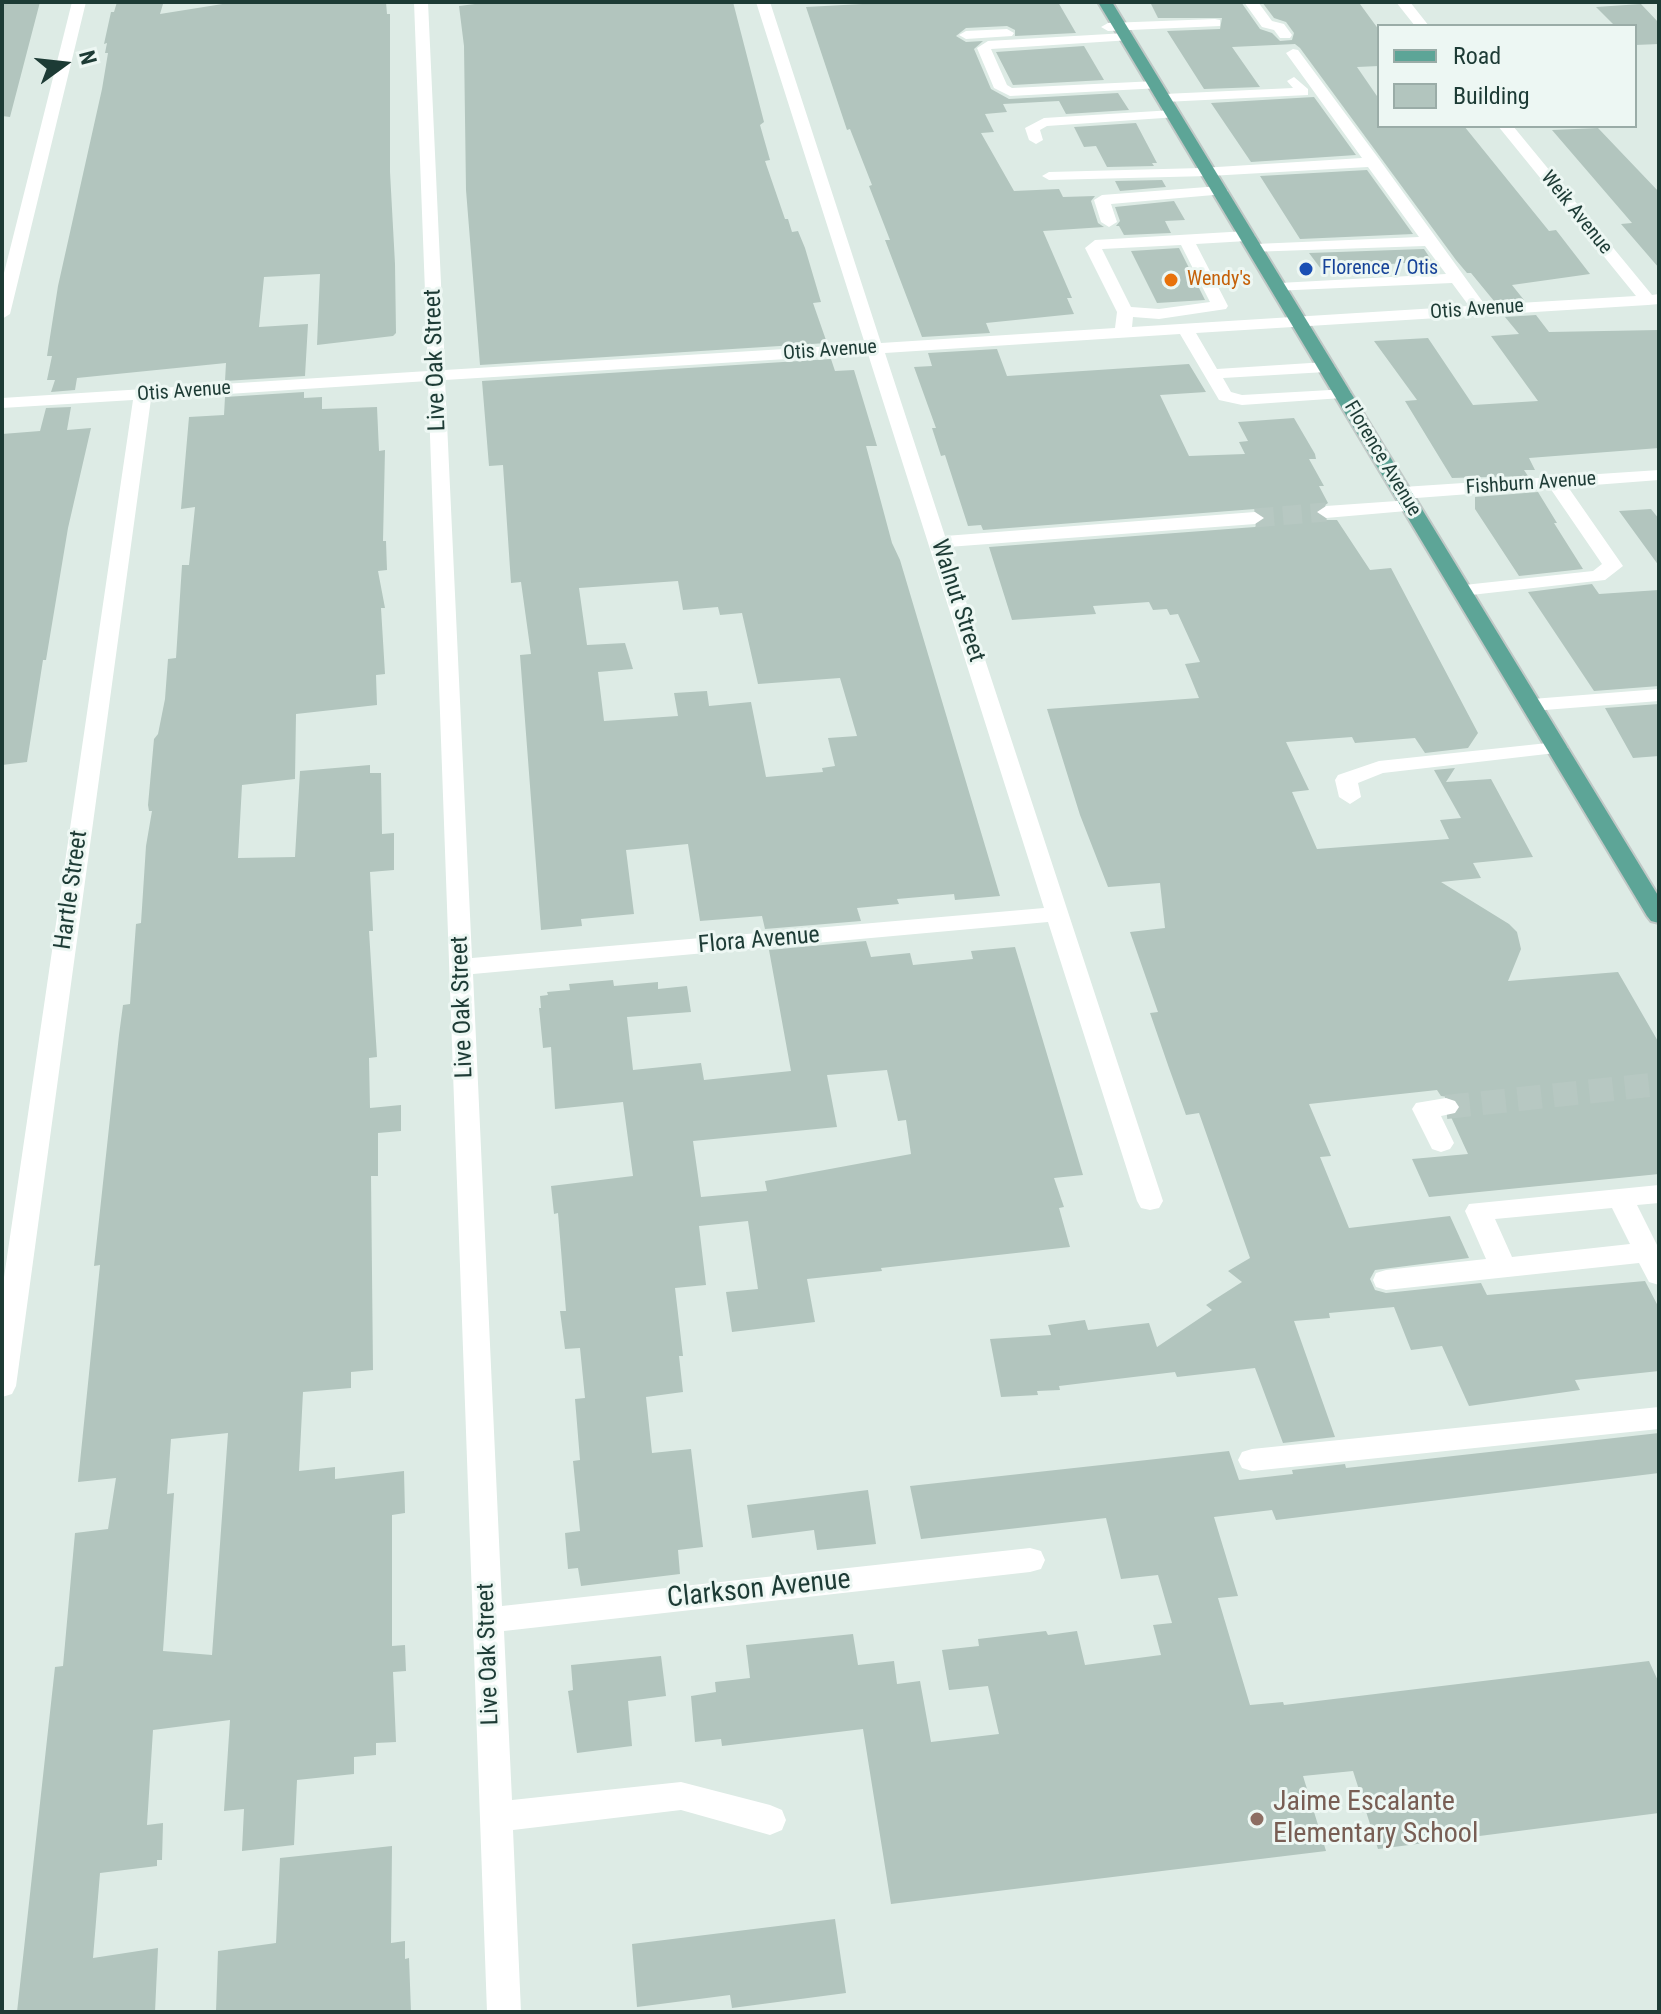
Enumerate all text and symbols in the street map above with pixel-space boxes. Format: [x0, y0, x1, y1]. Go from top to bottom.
north arrow [24, 24, 104, 104]
legend [1377, 24, 1637, 128]
text: Road [1453, 42, 1501, 70]
text: N [74, 48, 101, 67]
text: Building [1453, 82, 1530, 110]
street label: Weik Avenue [1535, 167, 1617, 259]
place label: Florence / Otis [1322, 257, 1438, 281]
marker: Florence / Otis [1297, 260, 1315, 278]
place label: Wendy's [1187, 268, 1251, 292]
marker: Wendy's [1162, 271, 1180, 289]
street label: Live Oak Street [419, 288, 453, 432]
street label: Otis Avenue [1429, 295, 1525, 325]
street label: Otis Avenue [782, 336, 878, 366]
street label: Otis Avenue [136, 377, 232, 407]
street label: Florence Avenue [1338, 397, 1426, 521]
street label: Fishburn Avenue [1465, 467, 1597, 501]
street label: Walnut Street [924, 536, 990, 666]
street label: Hartle Street [49, 829, 95, 951]
street label: Flora Avenue [697, 921, 821, 961]
street label: Live Oak Street [446, 935, 480, 1079]
street label: Clarkson Avenue [666, 1564, 852, 1616]
street label: Live Oak Street [472, 1582, 506, 1726]
place label: Jaime Escalante Elementary School [1273, 1786, 1478, 1852]
marker: Jaime Escalante Elementary School [1248, 1810, 1266, 1828]

